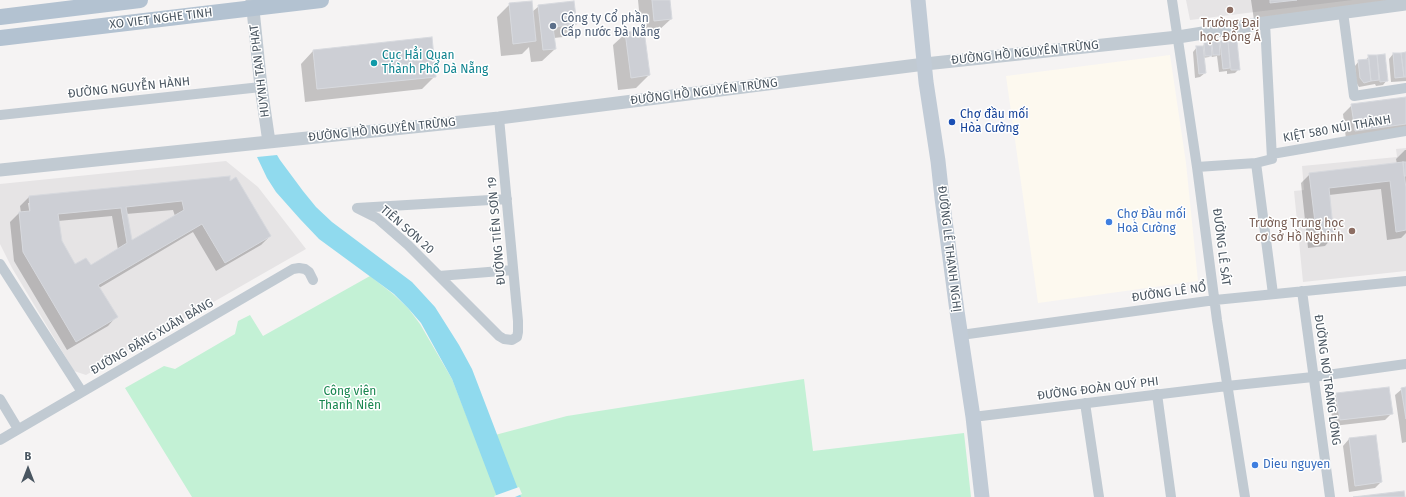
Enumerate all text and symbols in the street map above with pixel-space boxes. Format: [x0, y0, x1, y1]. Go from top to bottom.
marker: Trường Đại học Đông Á [1225, 5, 1235, 15]
street label: XO VIET NGHE TINH [109, 6, 213, 32]
place label: Công ty Cổ phần Cấp nước Đà Nẵng [561, 12, 660, 40]
place label: Trường Đại học Đông Á [1199, 17, 1261, 45]
marker: Công ty Cổ phần Cấp nước Đà Nẵng [548, 21, 558, 31]
street label: HUYNH TAN PHAT [247, 24, 273, 118]
street label: ĐƯỜNG HỒ NGUYÊN TRỪNG [950, 38, 1100, 68]
place label: Cục Hẳi Quan Thành Phổ Dà Nẵng [382, 49, 488, 77]
marker: Cục Hẳi Quan Thành Phổ Dà Nẵng [369, 58, 379, 68]
street label: ĐƯỜNG NGUYỄN HÀNH [67, 74, 191, 102]
street label: ĐƯỜNG HỒ NGUYÊN TRỪNG [630, 76, 778, 108]
place label: Chợ đầu mối Hòa Cường [960, 108, 1029, 136]
street label: KIỆT 580 NÚI THÀNH [1282, 112, 1392, 146]
street label: ĐƯỜNG HỒ NGUYÊN TRỪNG [307, 115, 457, 145]
marker: Chợ đầu mối Hòa Cường [947, 117, 957, 127]
street label: ĐƯỜNG TIÊN SƠN 19 [485, 176, 509, 286]
street label: ĐƯỜNG LÊ THANH NGHỊ [934, 185, 964, 313]
street label: TIÊN SƠN 20 [377, 203, 437, 257]
street label: ĐƯỜNG LÊ SÁT [1209, 207, 1233, 287]
place label: Chợ Đầu mối Hoà Cường [1117, 208, 1186, 236]
marker: Chợ Đầu mối Hoà Cường [1104, 217, 1114, 227]
place label: Trường Trung học cơ sở Hồ Nghinh [1249, 217, 1344, 245]
marker: Trường Trung học cơ sở Hồ Nghinh [1347, 226, 1357, 236]
street label: ĐƯỜNG LÊ NỔ [1131, 281, 1207, 305]
street label: ĐƯỜNG ĐẶNG XUÂN BẢNG [88, 296, 216, 378]
street label: ĐƯỜNG NƠ TRANG LƠNG [1311, 314, 1343, 446]
street label: ĐƯỜNG ĐOÀN QUÝ PHI [1036, 374, 1160, 404]
park label: Công viên Thanh Niên [319, 385, 381, 413]
north arrow [8, 449, 48, 489]
text: B [25, 450, 31, 463]
place label: Dieu nguyen [1263, 458, 1330, 472]
marker: Dieu nguyen [1250, 460, 1260, 470]

